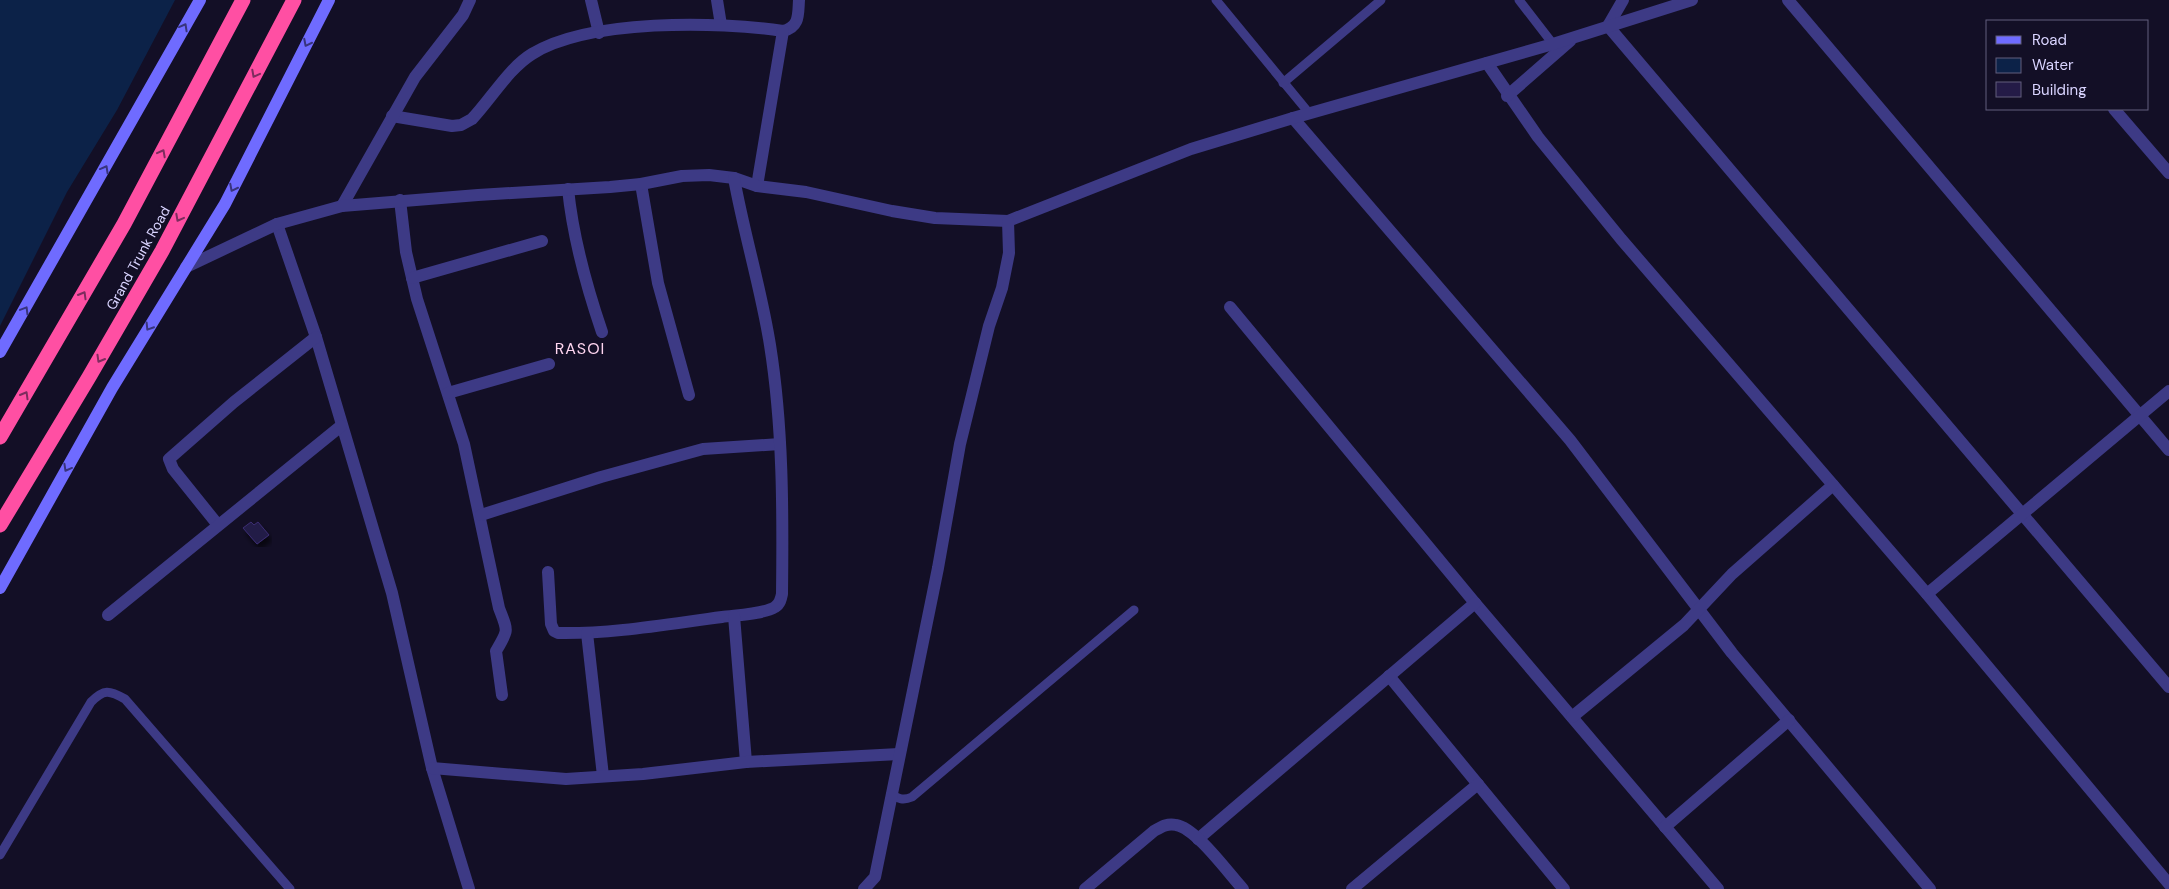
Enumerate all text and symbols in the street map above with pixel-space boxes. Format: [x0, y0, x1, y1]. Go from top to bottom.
legend [1986, 20, 2149, 110]
one-way arrow [178, 24, 188, 33]
text: Road [2032, 30, 2067, 50]
one-way arrow [303, 38, 313, 47]
text: Water [2032, 55, 2074, 75]
one-way arrow [251, 69, 261, 78]
text: Building [2032, 80, 2087, 100]
one-way arrow [156, 149, 166, 158]
one-way arrow [99, 165, 109, 174]
one-way arrow [229, 183, 239, 192]
street label: Grand Trunk Road [102, 203, 174, 313]
one-way arrow [175, 213, 185, 222]
one-way arrow [77, 291, 87, 300]
one-way arrow [18, 307, 28, 316]
one-way arrow [146, 322, 155, 331]
district label: RASOI [555, 338, 605, 359]
one-way arrow [96, 354, 106, 363]
one-way arrow [18, 391, 28, 400]
one-way arrow [64, 462, 74, 471]

